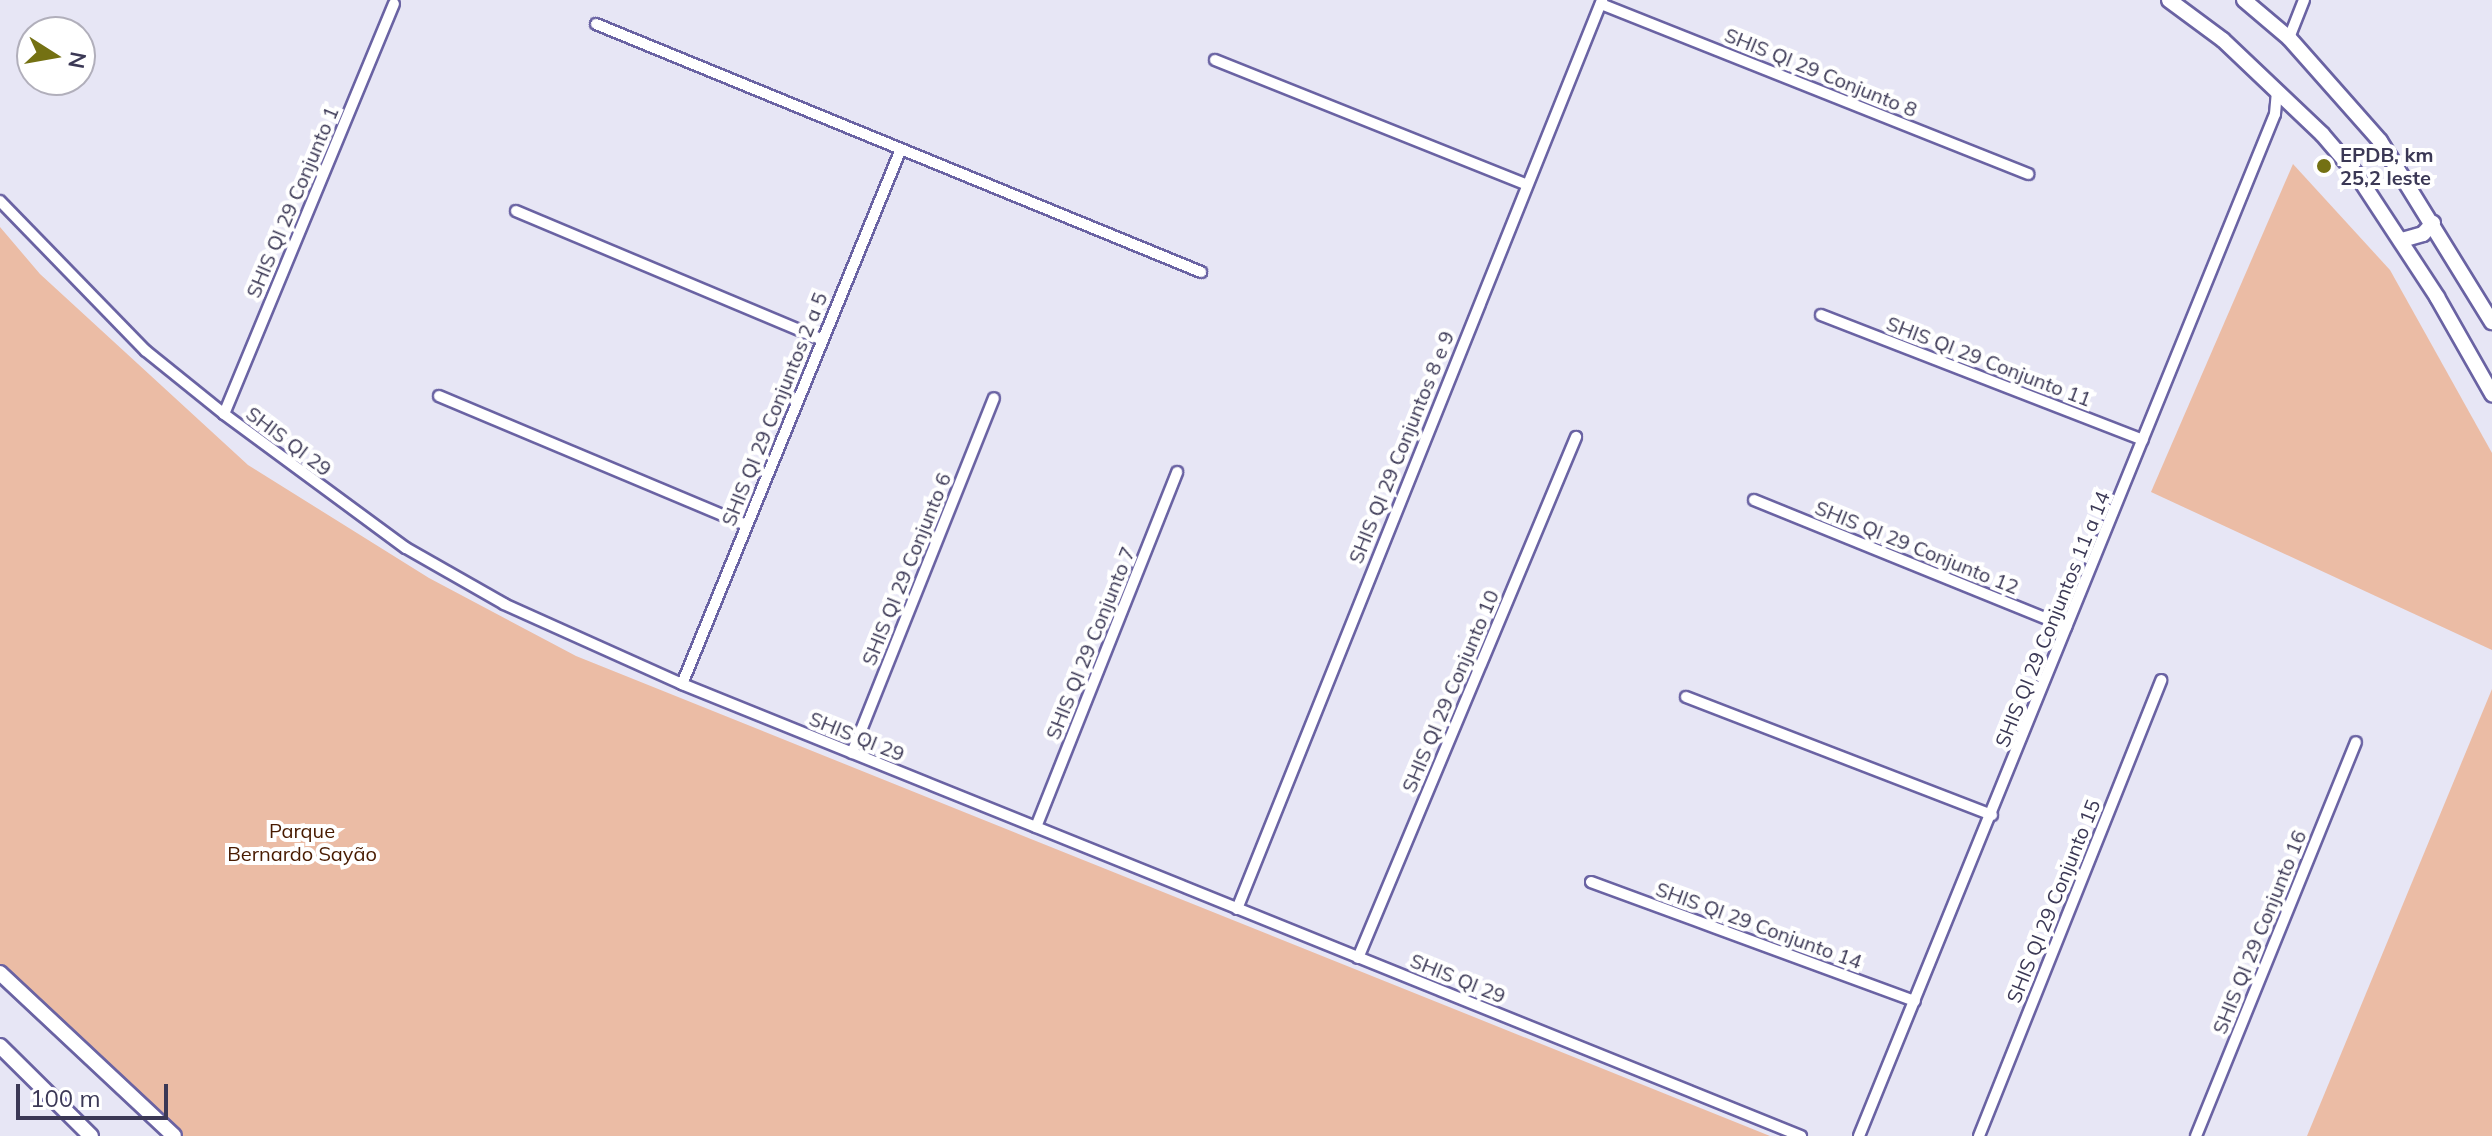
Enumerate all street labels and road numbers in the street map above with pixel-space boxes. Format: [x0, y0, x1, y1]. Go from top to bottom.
street label: SHIS QI 29 Conjunto 8 [1721, 22, 1921, 122]
street label: SHIS QI 29 Conjunto 1 [241, 103, 343, 301]
street label: SHIS QI 29 Conjuntos 2 a 5 [716, 289, 832, 529]
street label: SHIS QI 29 Conjunto 11 [1883, 311, 2095, 411]
street label: SHIS QI 29 Conjuntos 8 e 9 [1343, 327, 1459, 567]
street label: SHIS QI 29 [242, 401, 336, 481]
street label: SHIS QI 29 Conjunto 6 [856, 469, 956, 669]
street label: SHIS QI 29 Conjuntos 11 a 14 [1990, 488, 2114, 750]
street label: SHIS QI 29 Conjunto 12 [1812, 495, 2022, 599]
street label: SHIS QI 29 Conjunto 7 [1040, 543, 1140, 743]
street label: SHIS QI 29 Conjunto 10 [1396, 586, 1504, 796]
street label: SHIS QI 29 [806, 706, 908, 766]
street label: SHIS QI 29 Conjunto 15 [2001, 796, 2105, 1006]
street label: SHIS QI 29 Conjunto 16 [2207, 827, 2311, 1037]
street label: SHIS QI 29 Conjunto 14 [1653, 877, 1865, 973]
street label: SHIS QI 29 [1407, 948, 1509, 1008]

